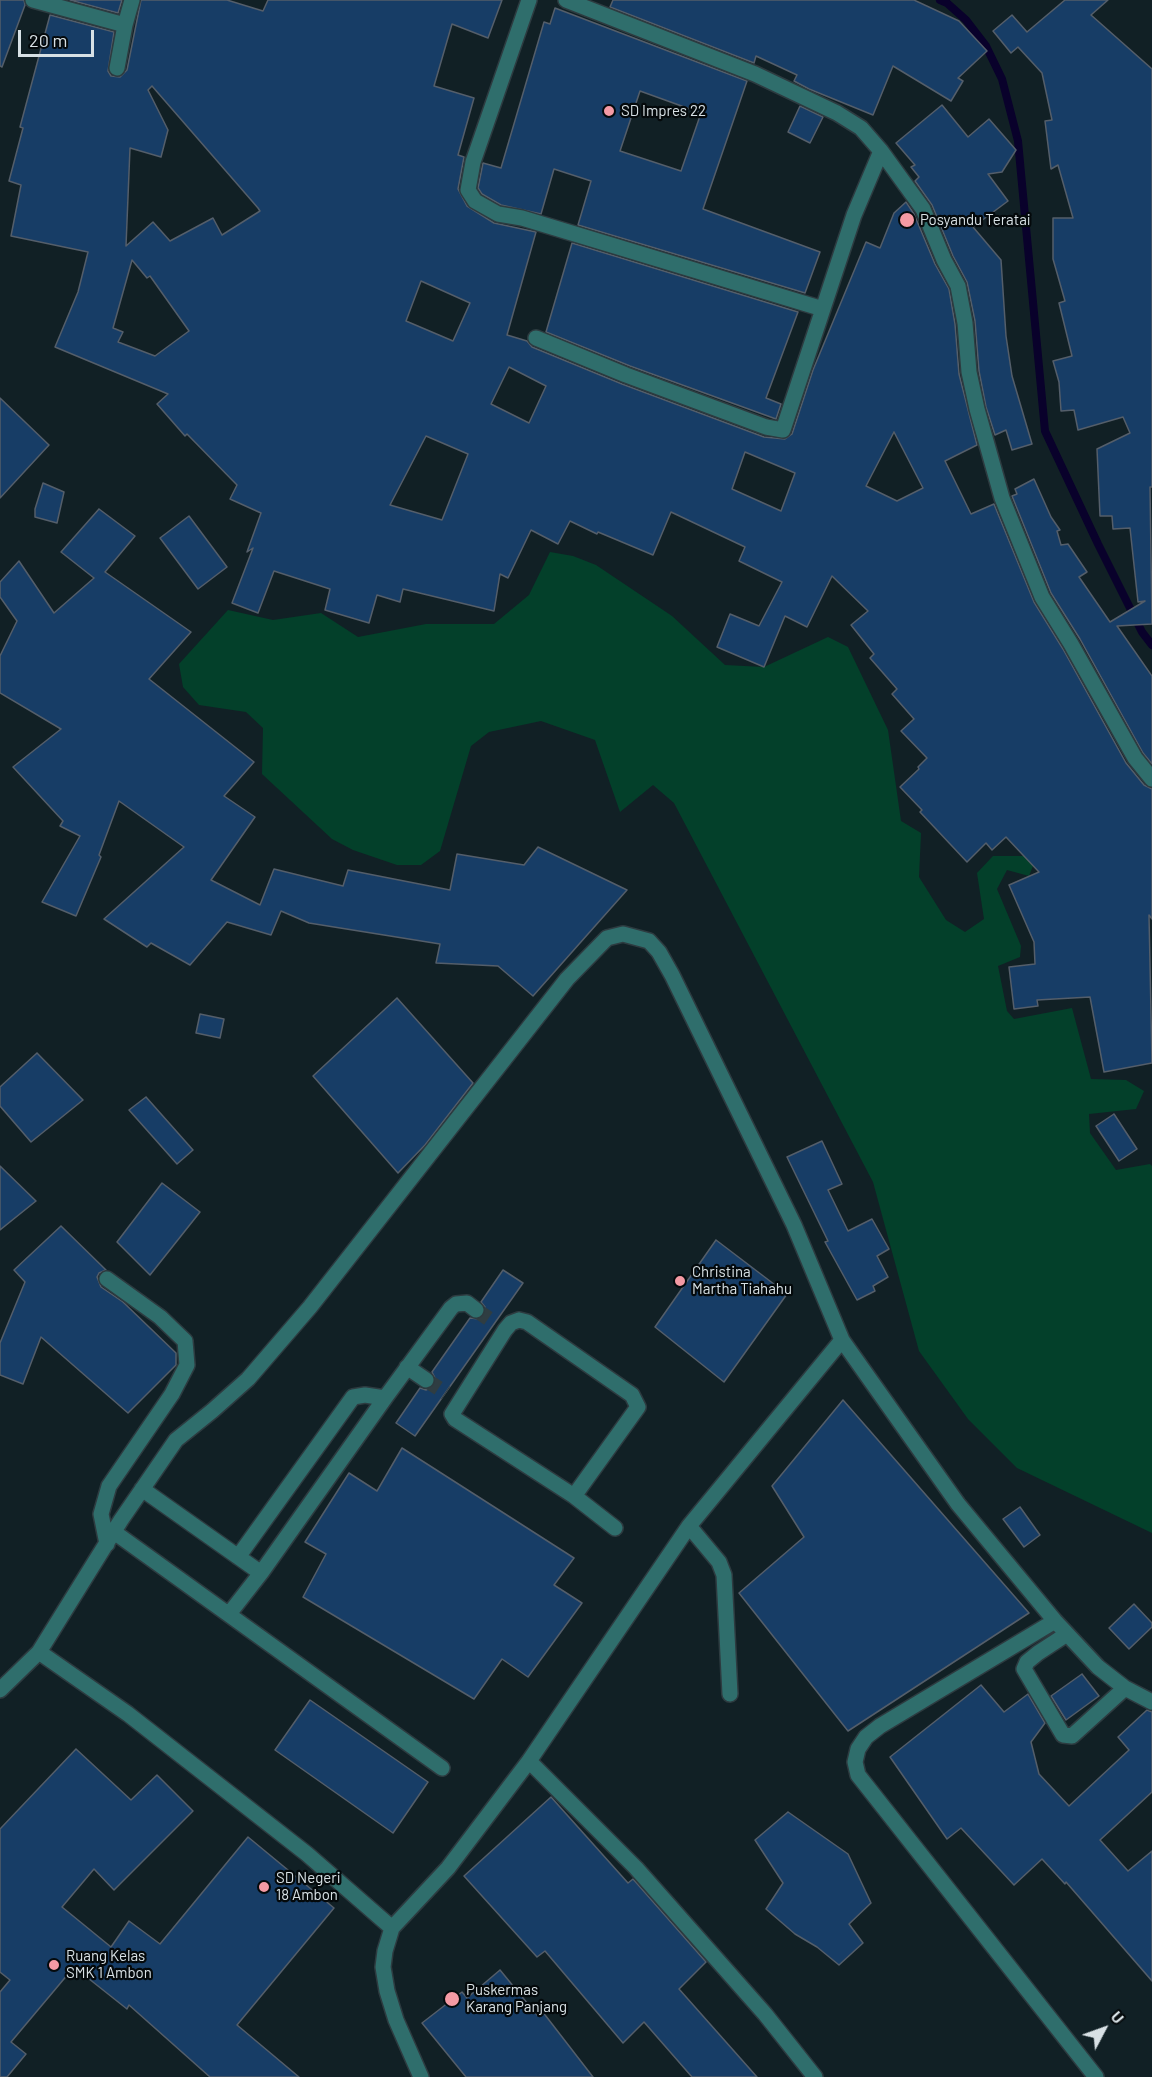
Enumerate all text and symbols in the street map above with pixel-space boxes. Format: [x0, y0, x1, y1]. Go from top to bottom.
scale bar [21, 18, 98, 56]
text: 20 m [29, 29, 67, 51]
place label: SD Impres 22 [621, 102, 706, 120]
marker: SD Impres 22 [602, 104, 616, 118]
marker: Posyandu Teratai [898, 211, 916, 229]
place label: Posyandu Teratai [920, 211, 1031, 229]
place label: Christina Martha Tiahahu [692, 1263, 792, 1298]
marker: Christina Martha Tiahahu [673, 1274, 687, 1288]
place label: SD Negeri 18 Ambon [276, 1869, 340, 1904]
marker: SD Negeri 18 Ambon [257, 1880, 271, 1894]
place label: Ruang Kelas SMK 1 Ambon [66, 1947, 152, 1982]
marker: Ruang Kelas SMK 1 Ambon [47, 1958, 61, 1972]
place label: Puskermas Karang Panjang [466, 1981, 567, 2016]
marker: Puskermas Karang Panjang [443, 1990, 461, 2008]
north arrow [1074, 1999, 1134, 2059]
text: U [1107, 2007, 1128, 2027]

